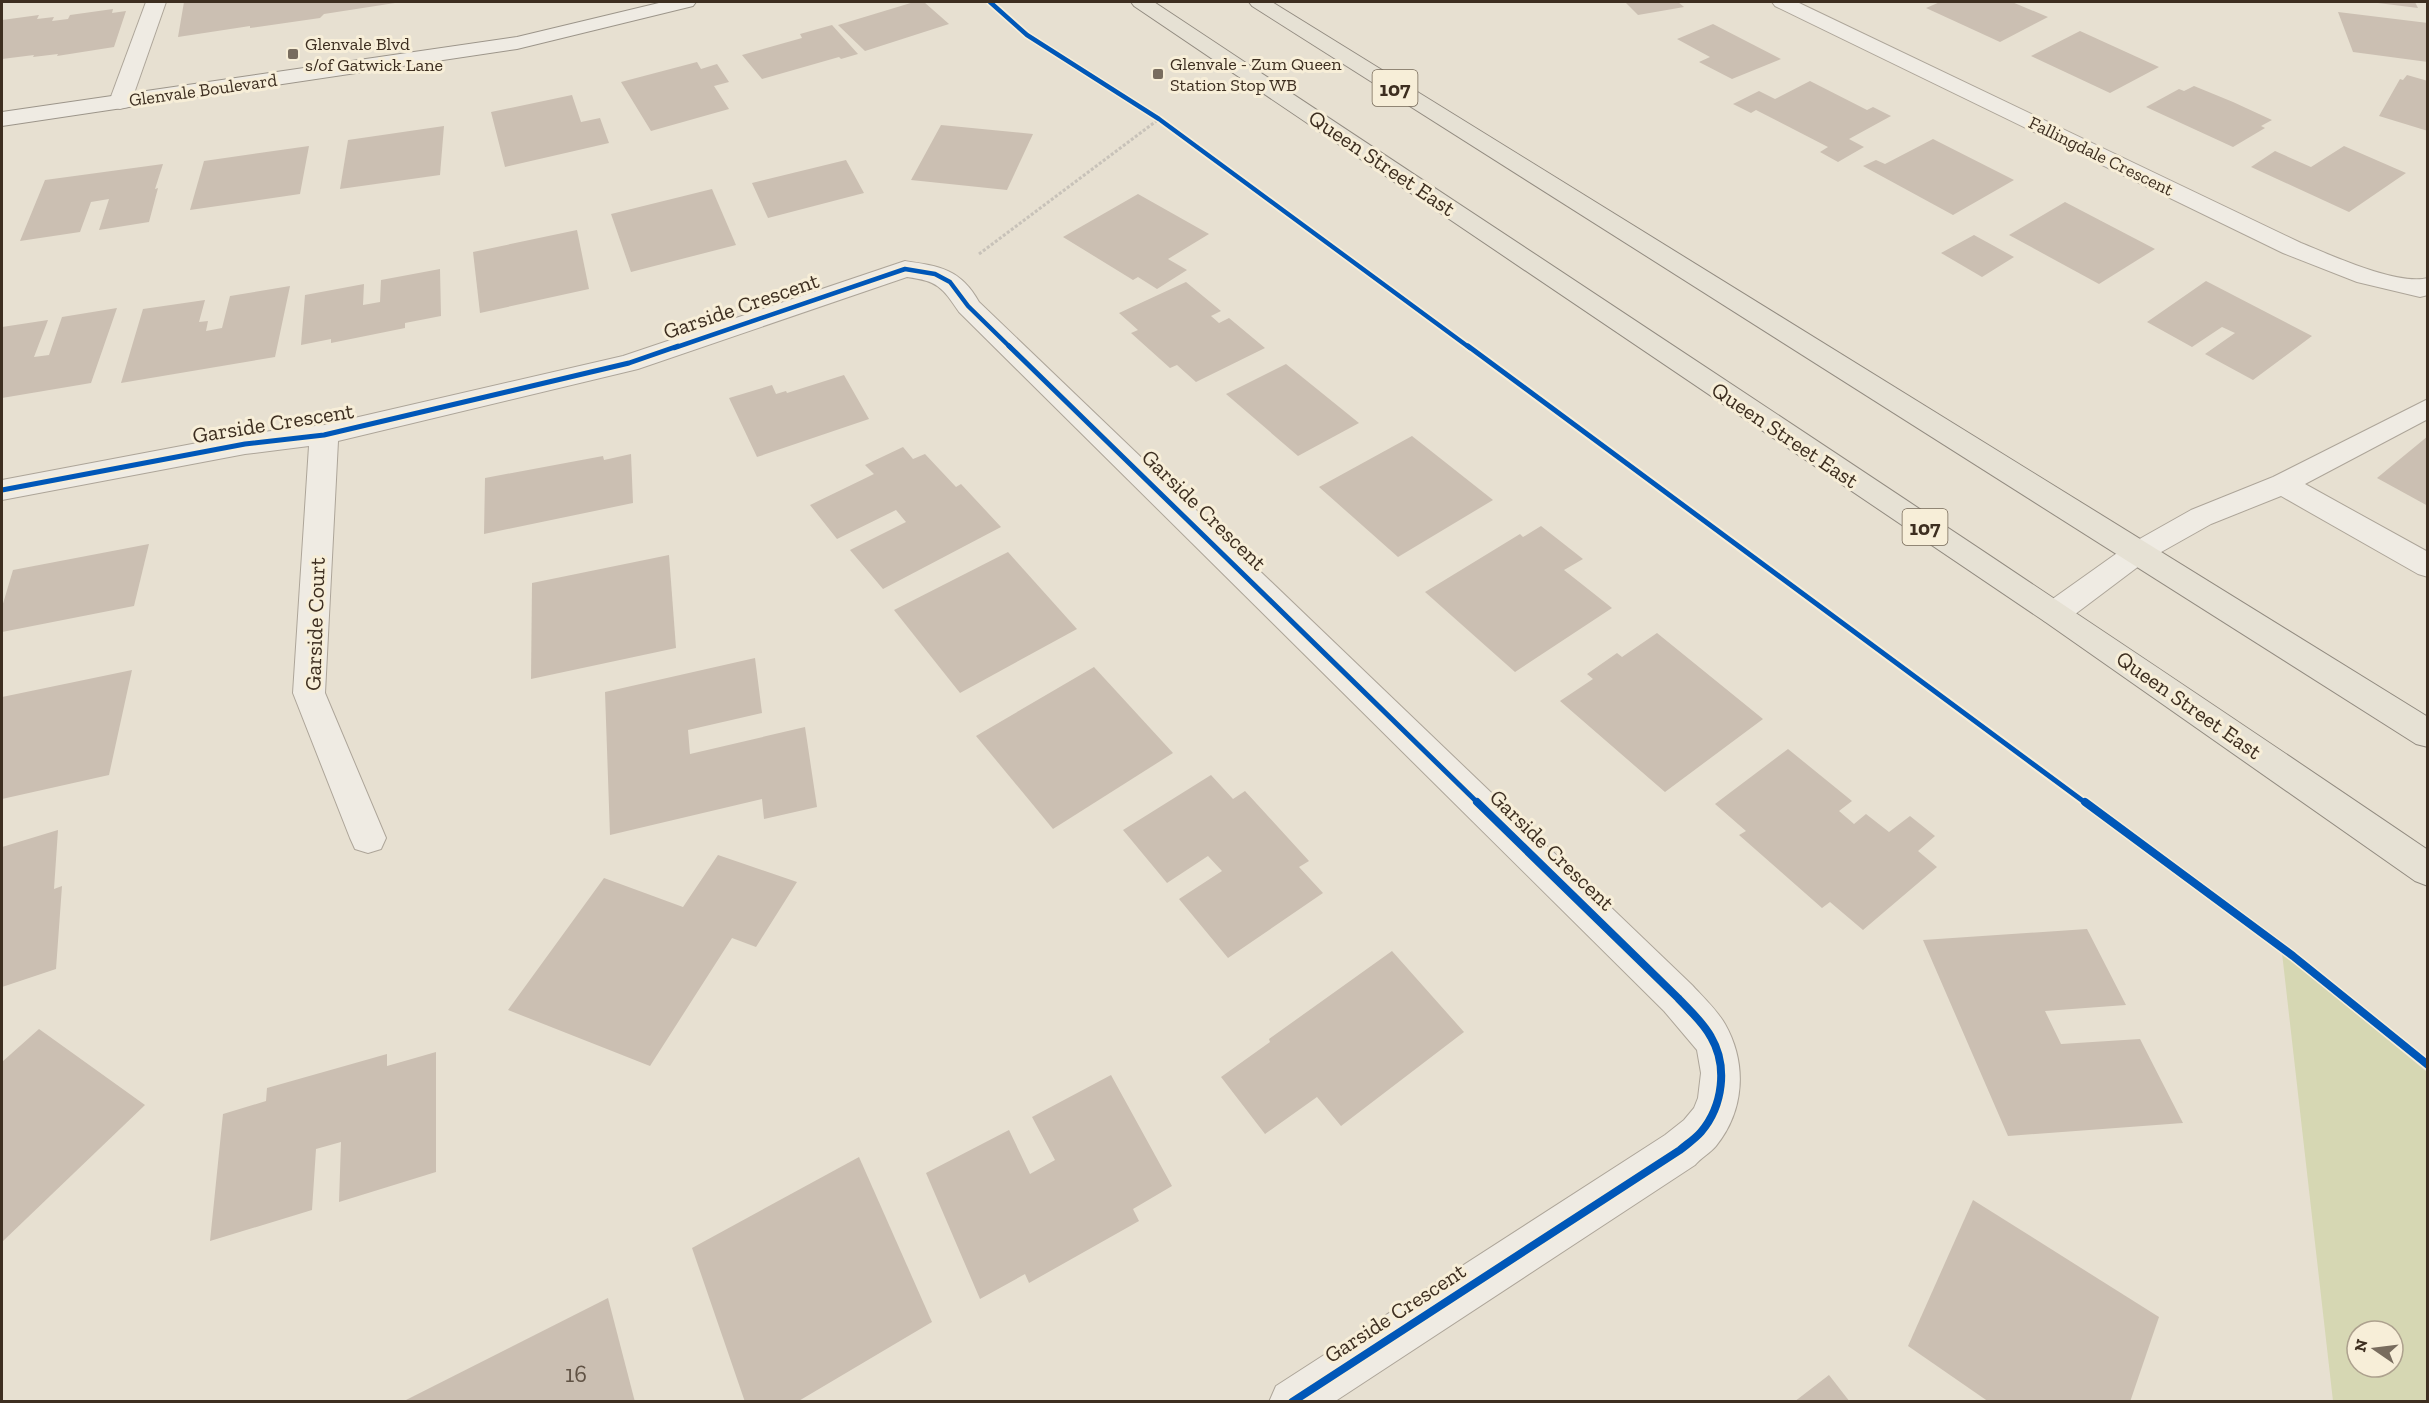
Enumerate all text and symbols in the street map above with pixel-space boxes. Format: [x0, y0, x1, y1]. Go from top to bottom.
place label: Glenvale Blvd s/of Gatwick Lane [305, 33, 443, 76]
marker: Glenvale Blvd s/of Gatwick Lane [286, 47, 300, 61]
place label: Glenvale - Zum Queen Station Stop WB [1170, 53, 1342, 96]
marker: Glenvale - Zum Queen Station Stop WB [1151, 67, 1165, 81]
street label: Glenvale Boulevard [128, 69, 279, 111]
road number: 107 [1372, 70, 1418, 106]
street label: Queen Street East [1304, 104, 1461, 223]
street label: Fallingdale Crescent [2025, 111, 2177, 201]
street label: Garside Crescent [660, 266, 823, 345]
street label: Queen Street East [1707, 376, 1864, 495]
street label: Garside Crescent [190, 397, 356, 449]
street label: Garside Crescent [1136, 444, 1273, 577]
road number: 107 [1902, 509, 1948, 545]
street label: Garside Court [299, 556, 331, 691]
street label: Queen Street East [2111, 645, 2268, 766]
street label: Garside Crescent [1484, 784, 1621, 917]
street label: Garside Crescent [1319, 1257, 1471, 1369]
north arrow [2345, 1319, 2405, 1379]
text: N [2350, 1337, 2372, 1354]
house number: 16 [565, 1359, 587, 1388]

